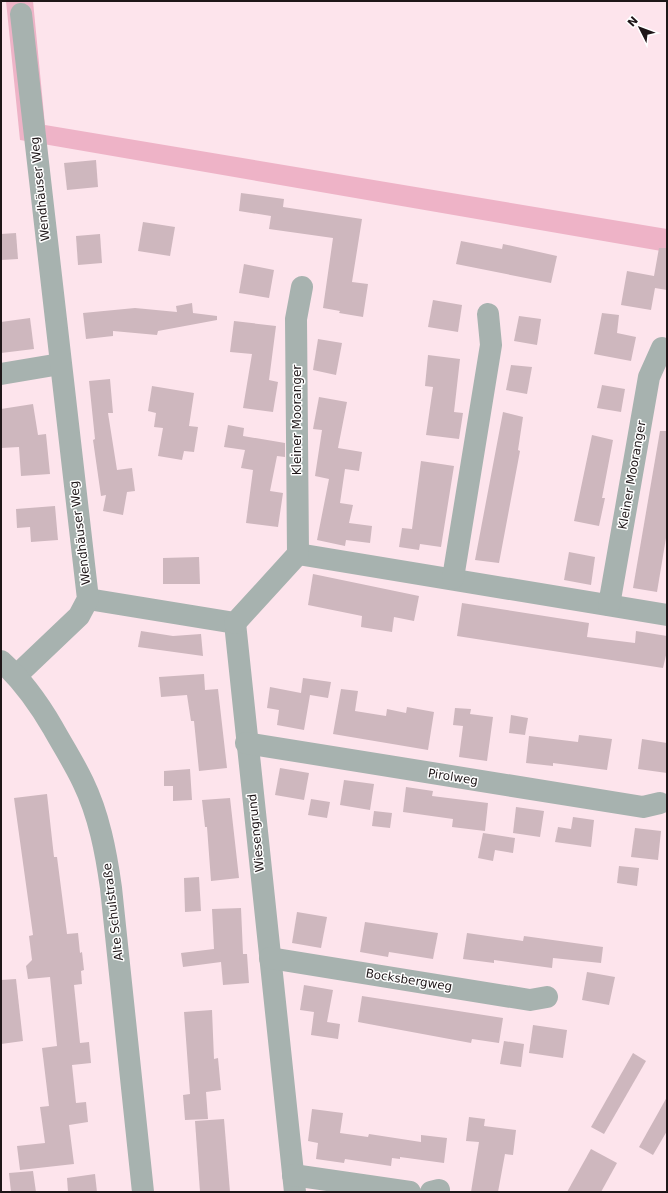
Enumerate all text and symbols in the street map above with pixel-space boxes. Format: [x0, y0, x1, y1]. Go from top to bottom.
north arrow [620, 8, 660, 48]
text: N [625, 14, 641, 29]
street label: Wendhäuser Weg [28, 136, 52, 242]
street label: Kleiner Mooranger [290, 365, 304, 475]
street label: Kleiner Mooranger [616, 419, 648, 531]
street label: Wendhäuser Weg [67, 480, 93, 586]
street label: Pirolweg [427, 766, 479, 788]
street label: Wiesengrund [245, 793, 267, 873]
street label: Alte Schulstraße [100, 862, 126, 962]
street label: Bocksbergweg [365, 966, 453, 994]

